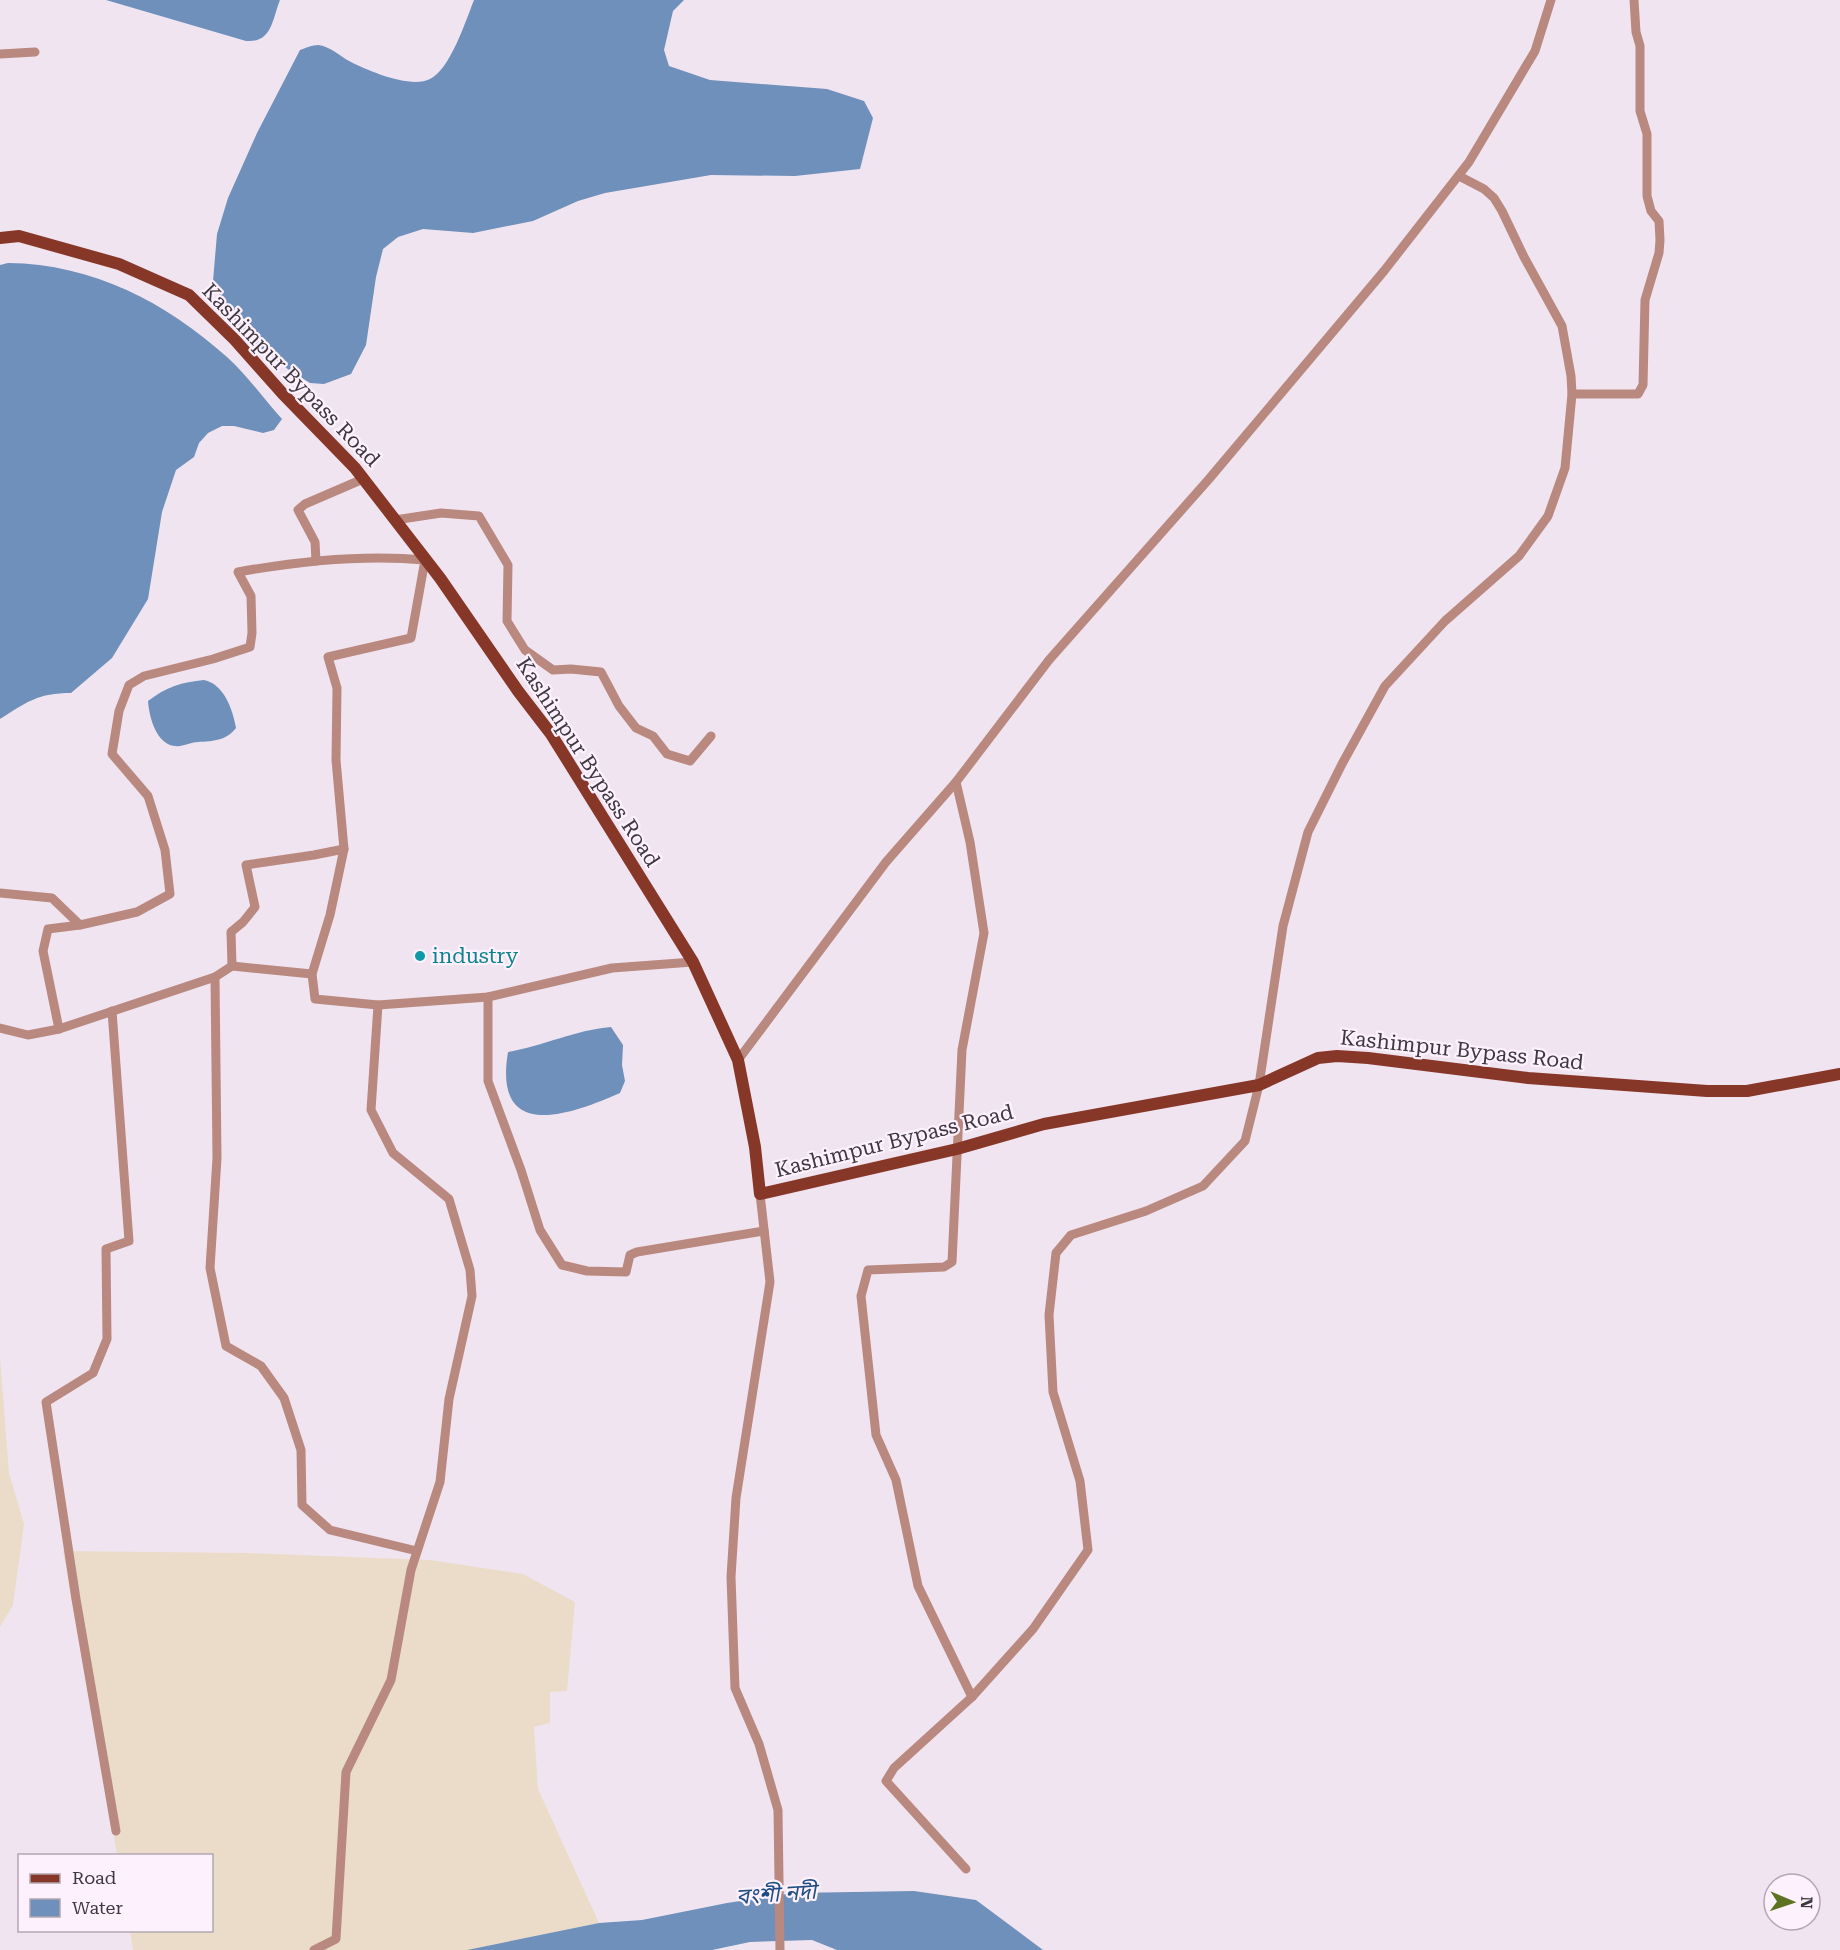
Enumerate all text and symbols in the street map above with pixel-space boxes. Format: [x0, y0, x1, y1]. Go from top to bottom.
street label: Kashimpur Bypass Road [197, 279, 385, 472]
street label: Kashimpur Bypass Road [511, 653, 665, 872]
place label: industry [432, 944, 519, 968]
marker: industry [413, 949, 427, 963]
street label: Kashimpur Bypass Road [1339, 1025, 1585, 1075]
street label: Kashimpur Bypass Road [772, 1100, 1016, 1182]
legend [18, 1854, 213, 1932]
text: Road [72, 1867, 117, 1888]
north arrow [1762, 1872, 1822, 1932]
water label: বংশী নদী [735, 1878, 821, 1909]
text: N [1797, 1896, 1816, 1909]
text: Water [72, 1897, 123, 1918]

